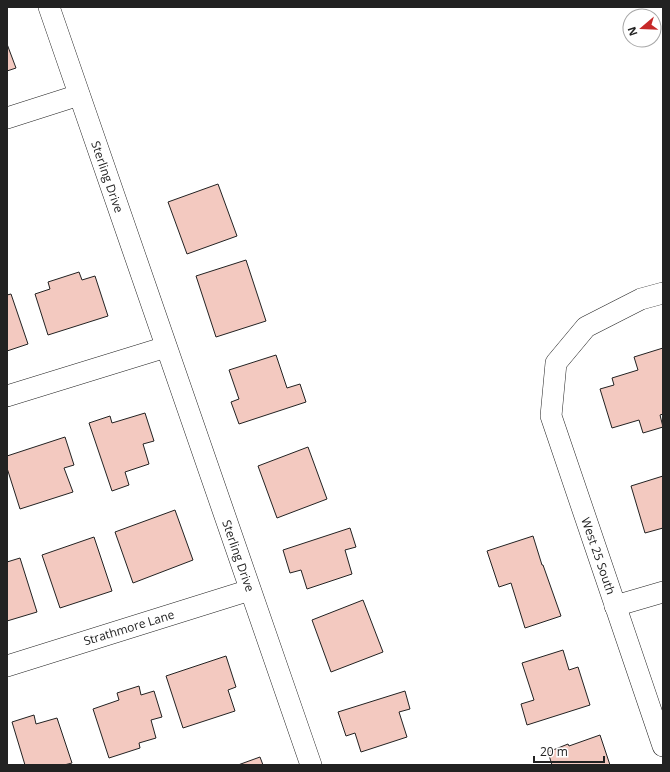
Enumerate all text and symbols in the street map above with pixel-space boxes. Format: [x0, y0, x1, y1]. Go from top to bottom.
north arrow [622, 8, 662, 48]
text: N [624, 25, 641, 38]
street label: Sterling Drive [87, 139, 128, 215]
street label: West 25 South [577, 515, 620, 597]
street label: Sterling Drive [218, 518, 259, 594]
street label: Strathmore Lane [81, 606, 177, 649]
scale bar [534, 738, 604, 764]
text: 20 m [540, 743, 568, 760]

